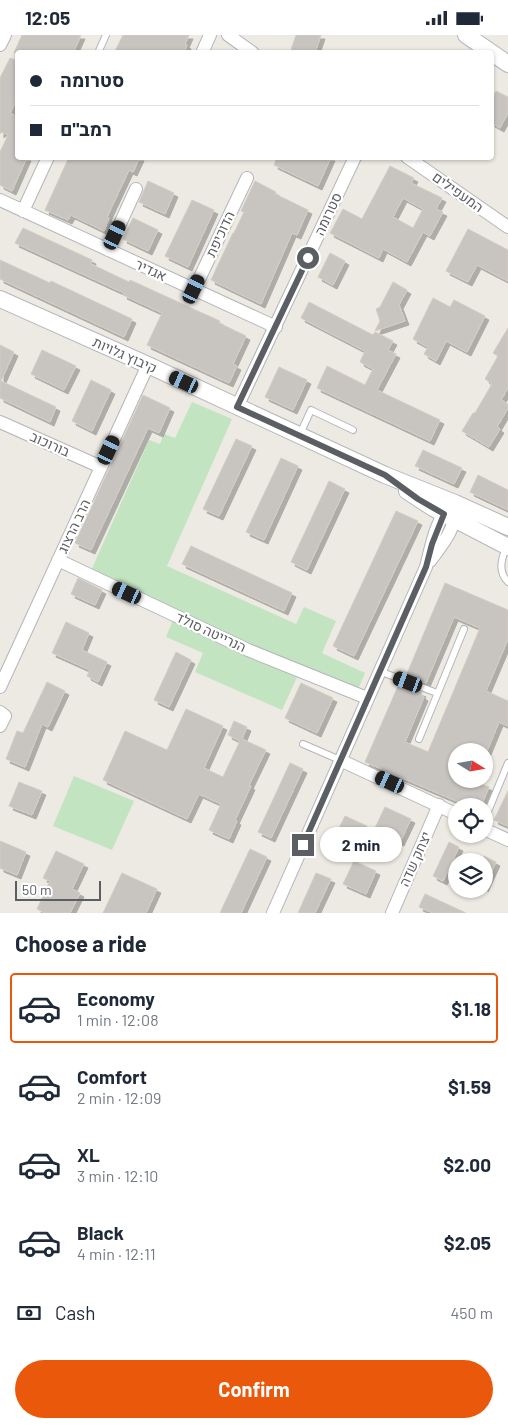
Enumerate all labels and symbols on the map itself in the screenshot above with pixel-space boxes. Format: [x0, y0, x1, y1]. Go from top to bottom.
street label: המעפילים [429, 168, 487, 215]
street label: סטרומה [310, 190, 345, 238]
street label: הדוכיפת [202, 208, 238, 260]
car [101, 218, 128, 252]
route start [297, 247, 319, 269]
street label: אגדיר [133, 255, 170, 284]
car [180, 272, 207, 306]
street label: קיבוץ גלויות [90, 333, 160, 376]
car [167, 369, 200, 395]
street label: בורוכוב [28, 427, 73, 460]
car [95, 433, 122, 467]
street label: הרב הרצוג [54, 496, 93, 555]
car [110, 580, 143, 606]
street label: הנרייטה סולד [173, 608, 249, 655]
car [391, 670, 424, 694]
north arrow [448, 743, 492, 787]
car [373, 769, 406, 795]
callout: 2 min [320, 827, 403, 863]
street label: יצחק שדה [395, 829, 434, 889]
route end [292, 834, 314, 856]
scale bar [15, 878, 101, 901]

